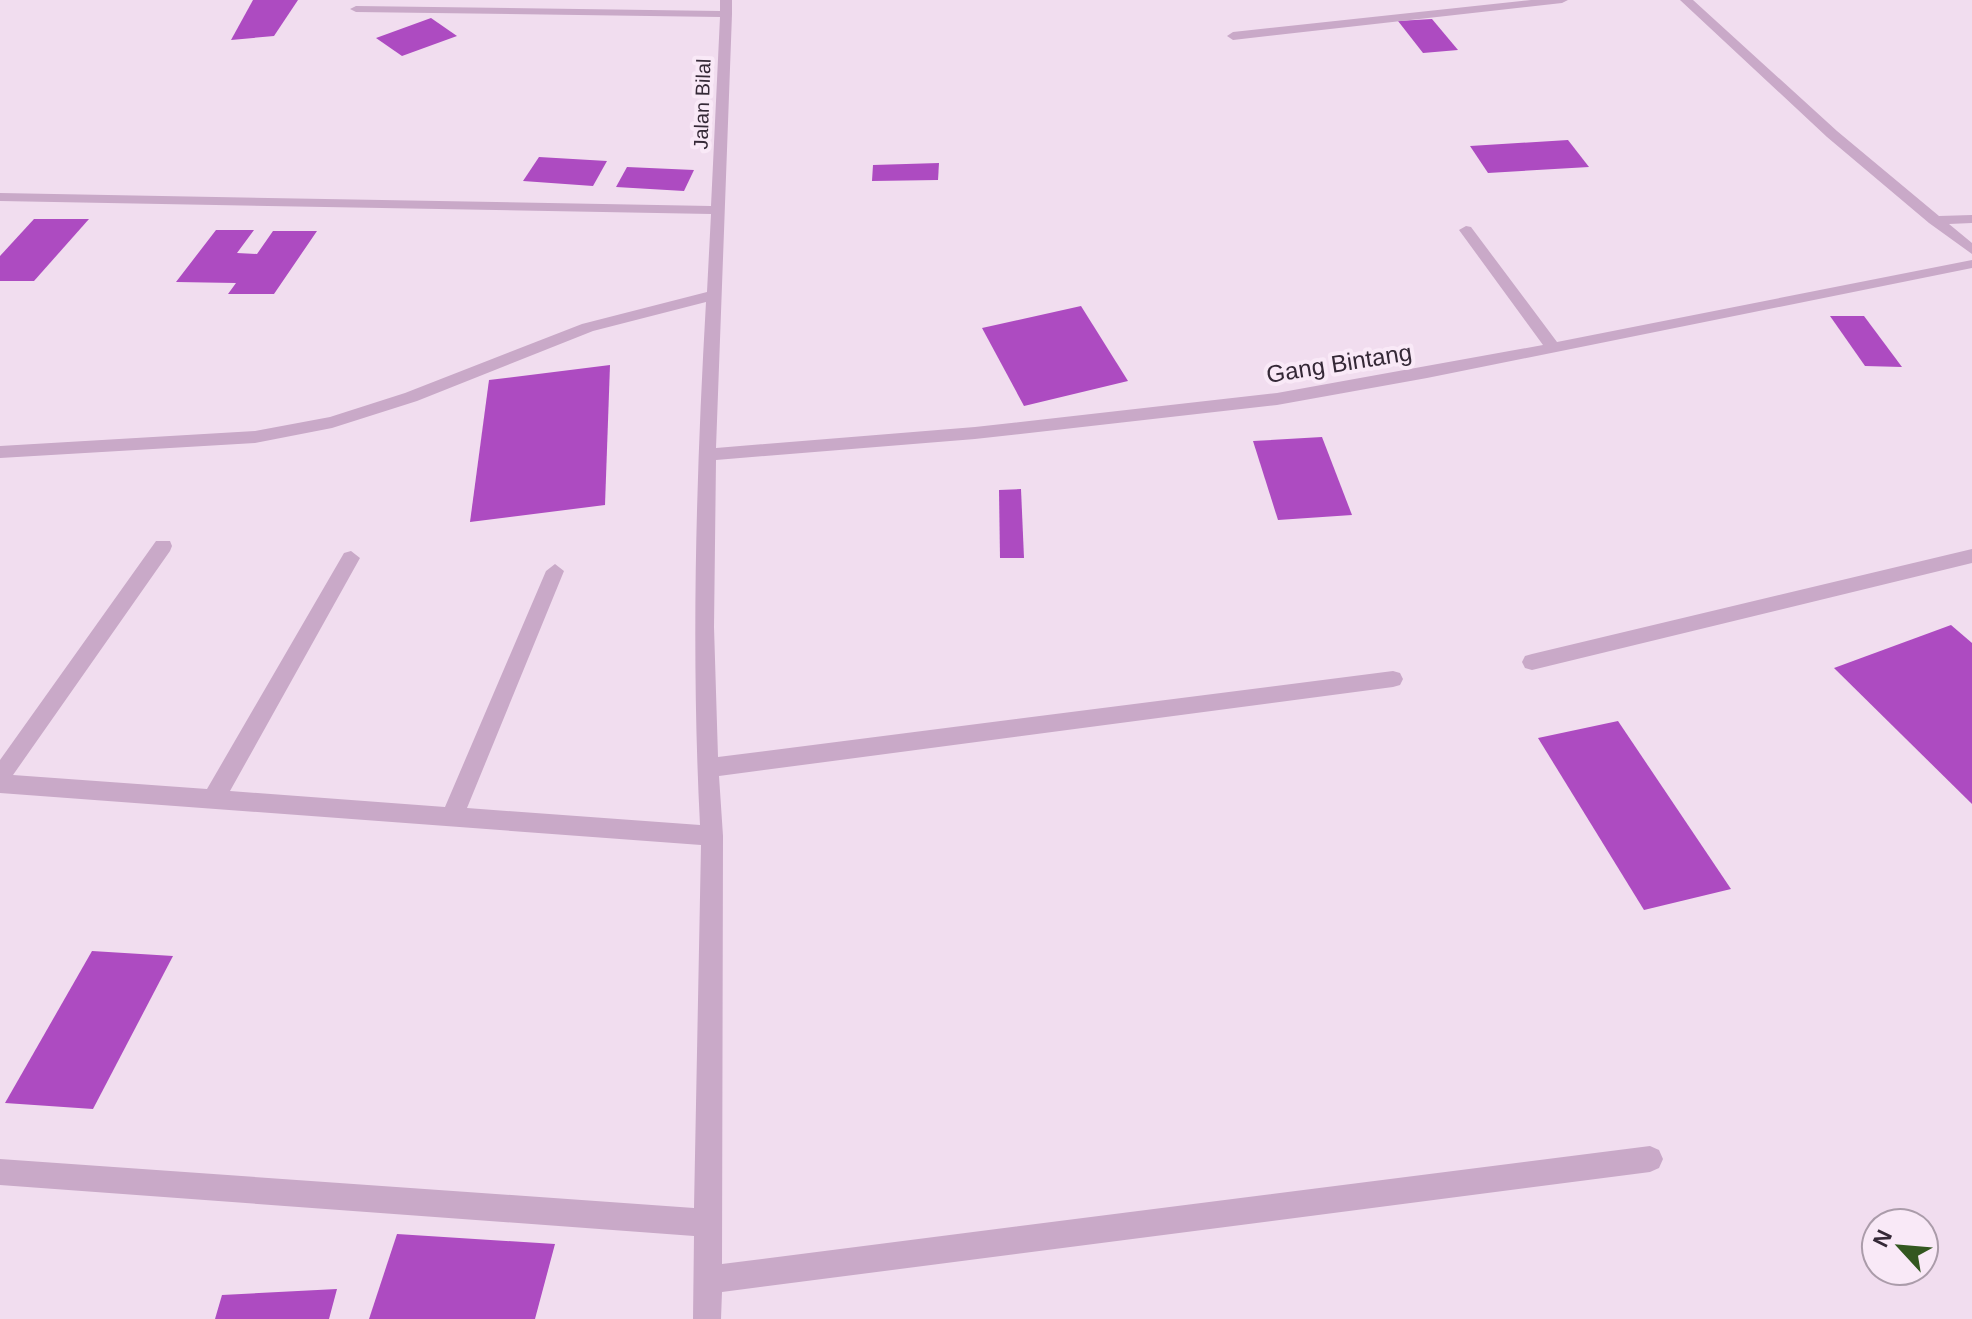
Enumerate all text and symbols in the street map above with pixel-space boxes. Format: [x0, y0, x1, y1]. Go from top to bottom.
street label: Jalan Bilal [689, 58, 715, 150]
street label: Gang Bintang [1264, 338, 1414, 388]
north arrow [1860, 1207, 1940, 1287]
text: N [1868, 1226, 1897, 1251]

